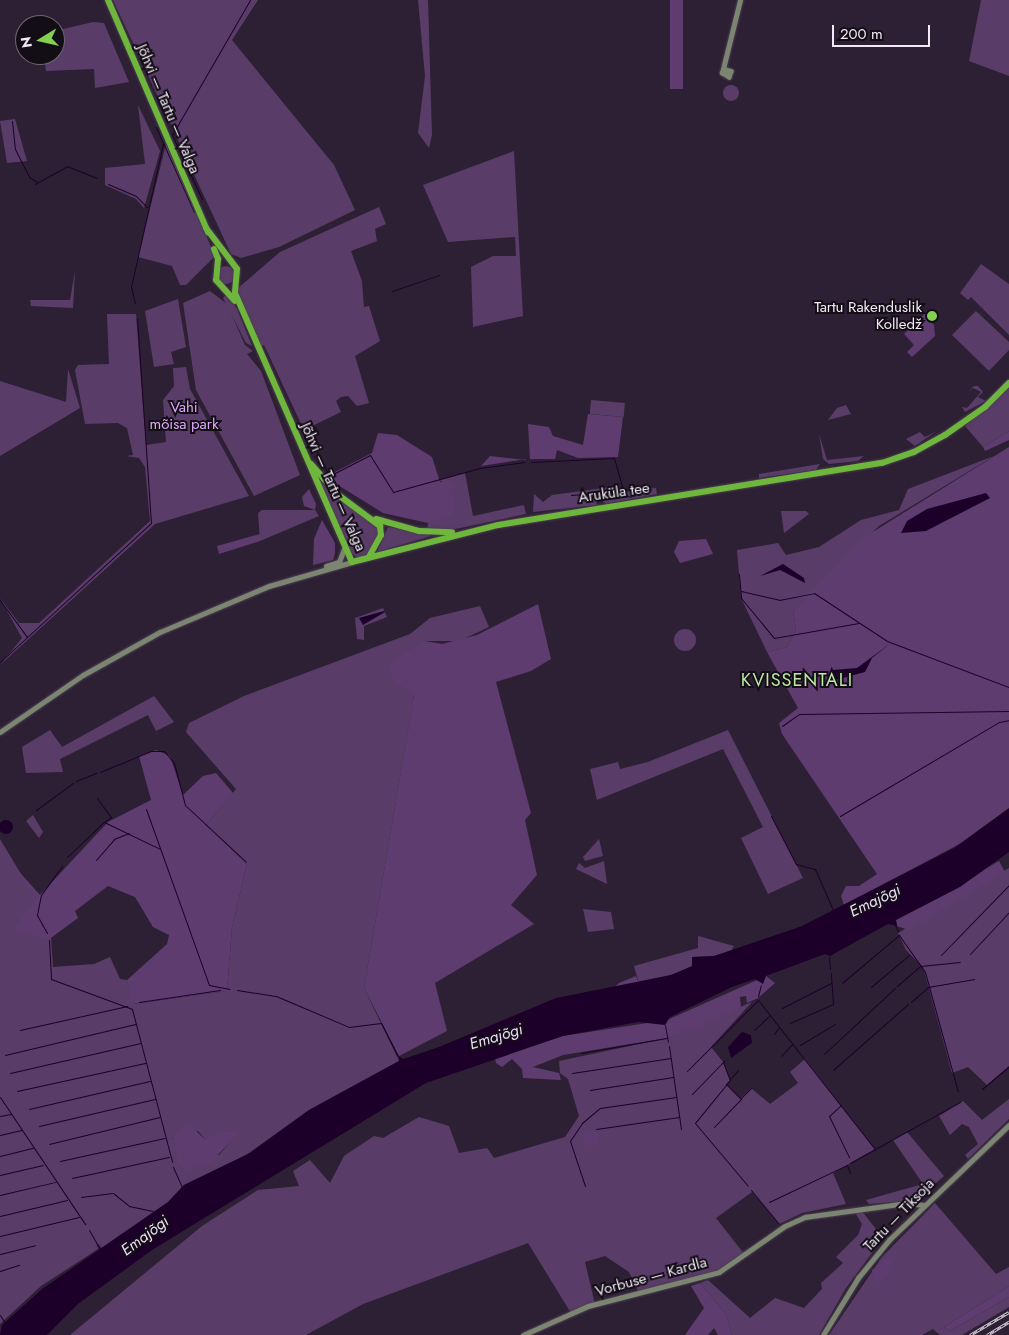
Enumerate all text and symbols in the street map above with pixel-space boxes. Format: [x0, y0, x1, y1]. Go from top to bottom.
north arrow [15, 15, 65, 65]
scale bar [834, 15, 932, 47]
text: 200 m [840, 23, 883, 45]
text: N [15, 35, 37, 49]
street label: Jõhvi — Tartu — Valga [133, 42, 203, 176]
place label: Tartu Rakenduslik Kolledž [814, 298, 922, 333]
marker: Tartu Rakenduslik Kolledž [926, 310, 938, 322]
park label: Vahi mõisa park [149, 398, 219, 433]
street label: Jõhvi — Tartu — Valga [297, 420, 369, 554]
street label: Aruküla tee [577, 479, 651, 507]
district label: KVISSENTALI [739, 669, 855, 691]
water label: Emajõgi [846, 880, 904, 922]
water label: Emajõgi [467, 1020, 525, 1054]
street label: Tartu — Tiksoja [860, 1175, 938, 1255]
water label: Emajõgi [117, 1212, 173, 1260]
street label: Vorbuse — Kardla [593, 1253, 709, 1301]

